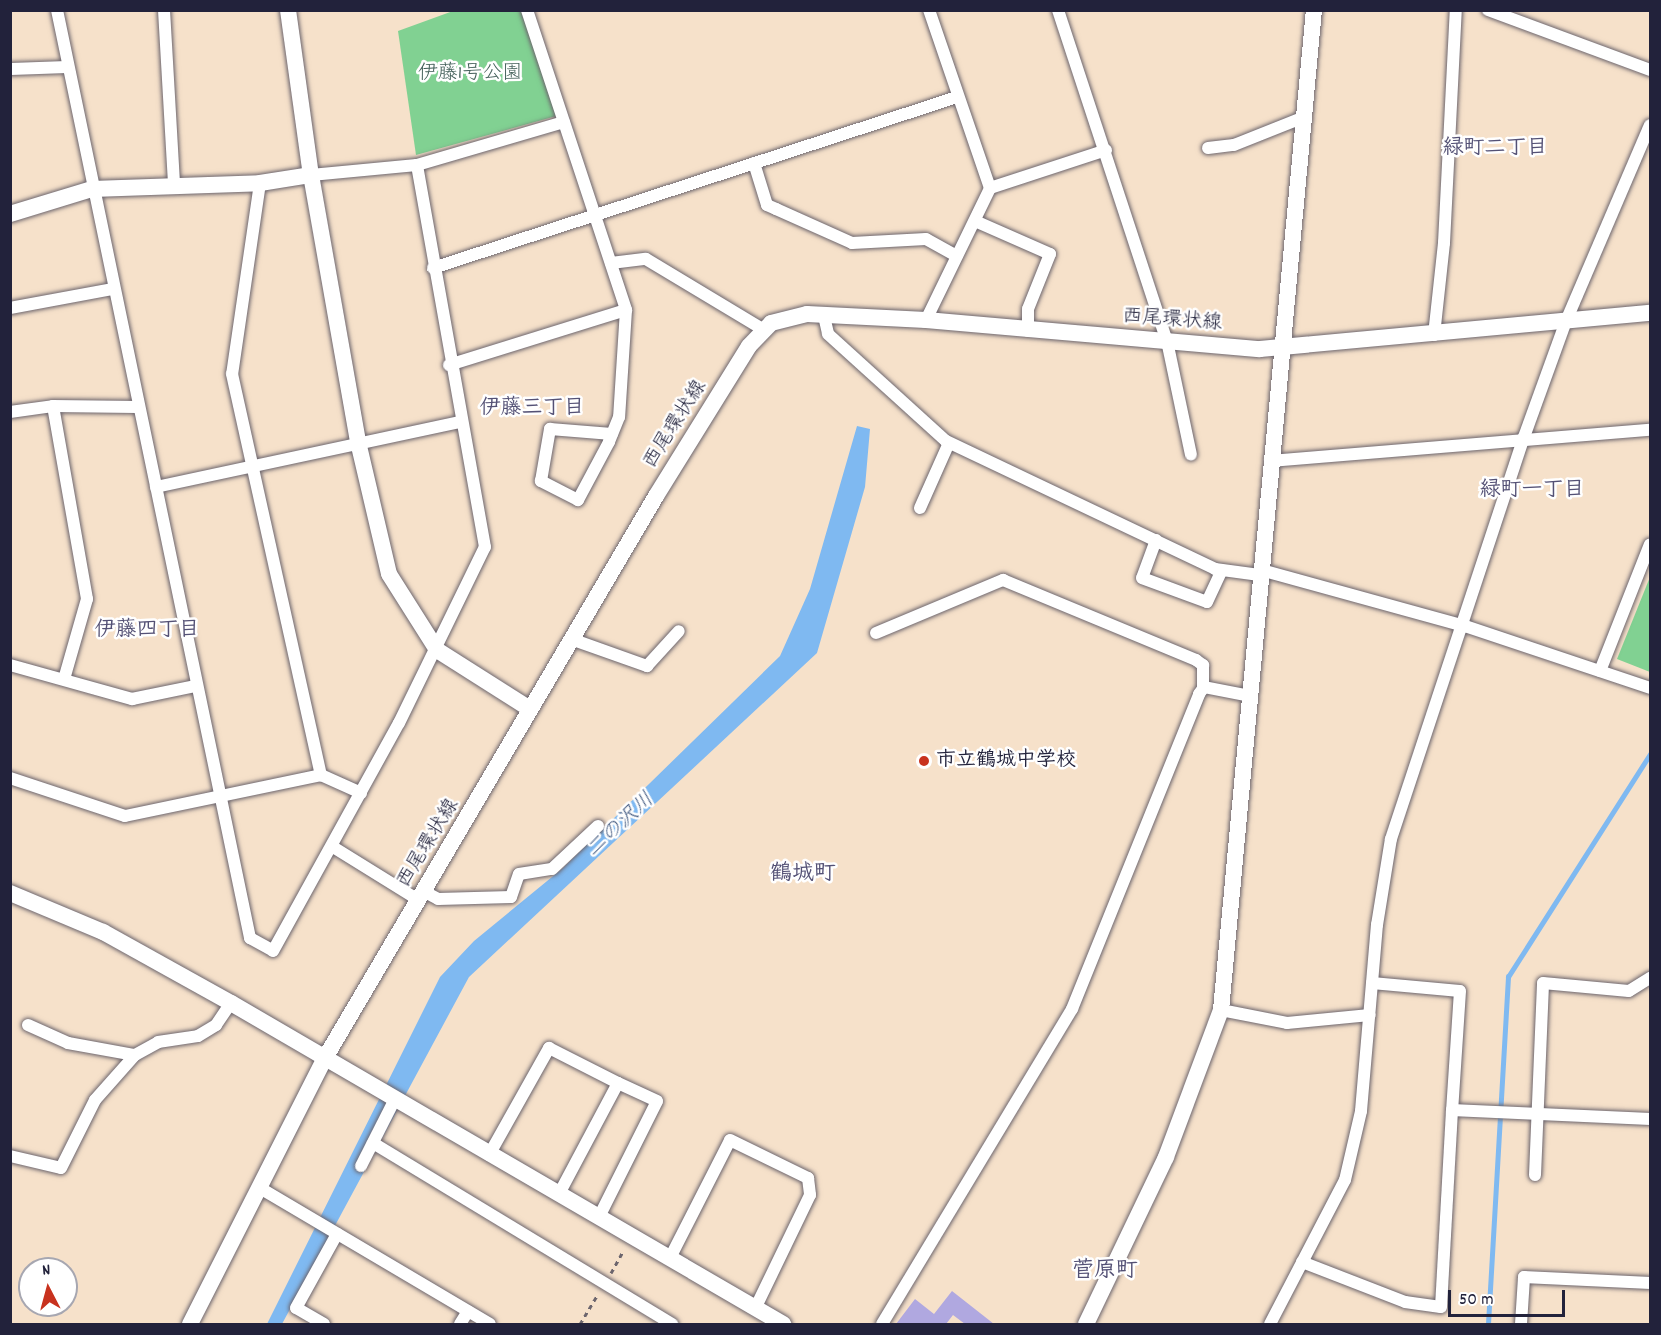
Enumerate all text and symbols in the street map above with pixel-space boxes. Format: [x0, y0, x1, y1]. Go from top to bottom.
park label: 伊藤1号公園 [418, 62, 522, 86]
district label: 緑町二丁目 [1443, 136, 1547, 162]
street label: 西尾環状線 [1121, 306, 1223, 336]
street label: 西尾環状線 [639, 376, 713, 474]
district label: 伊藤三丁目 [480, 396, 584, 422]
district label: 緑町一丁目 [1480, 478, 1584, 504]
district label: 伊藤四丁目 [95, 618, 199, 644]
place label: 市立鶴城中学校 [936, 749, 1076, 773]
marker: 市立鶴城中学校 [917, 754, 931, 768]
water label: 二の沢川 [582, 788, 660, 864]
street label: 西尾環状線 [393, 795, 465, 893]
district label: 鶴城町 [770, 862, 836, 888]
north arrow [18, 1257, 78, 1317]
text: N [41, 1259, 51, 1282]
district label: 菅原町 [1072, 1259, 1138, 1285]
scale bar [1451, 1278, 1568, 1316]
text: 50 m [1459, 1288, 1494, 1313]

